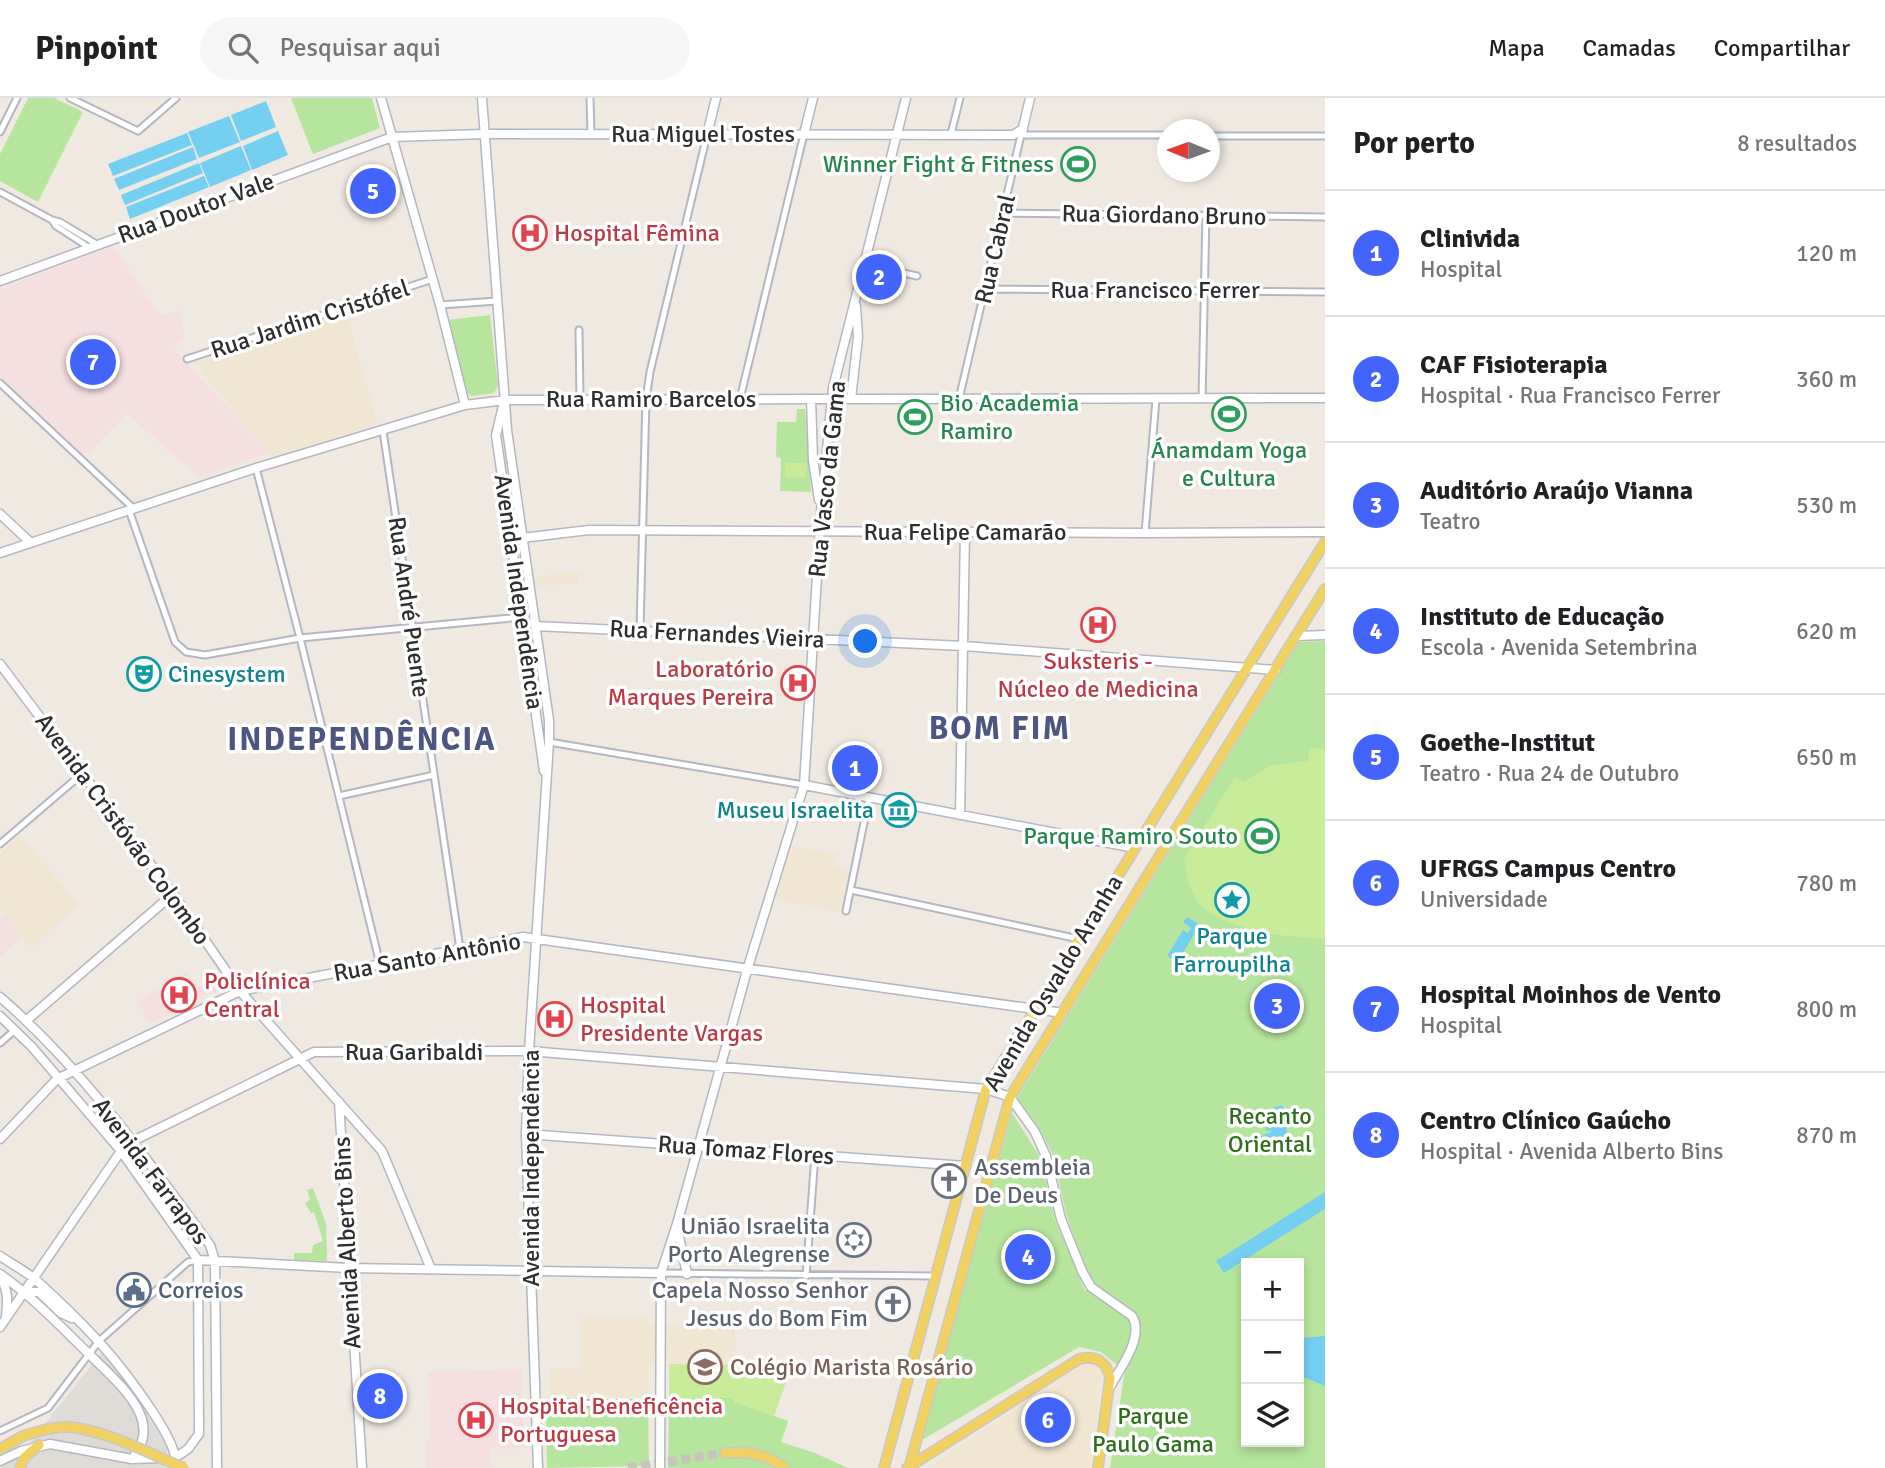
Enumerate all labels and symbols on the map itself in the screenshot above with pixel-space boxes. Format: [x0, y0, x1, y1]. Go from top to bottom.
street label: Rua Miguel Tostes [611, 119, 795, 149]
north arrow [1157, 119, 1220, 182]
sports icon: Winner Fight & Fitness [1059, 145, 1097, 183]
place label: Winner Fight & Fitness [823, 149, 1054, 179]
pin: 5 [350, 165, 396, 217]
street label: Rua Doutor Vale [114, 166, 278, 250]
street label: Rua Cabral [968, 191, 1022, 307]
street label: Rua Giordano Bruno [1061, 198, 1267, 232]
hospital icon: Hospital Fêmina [511, 214, 549, 252]
place label: Hospital Fêmina [554, 218, 720, 248]
pin: 2 [856, 251, 902, 303]
street label: Rua Jardim Cristófel [207, 273, 413, 365]
street label: Rua Francisco Ferrer [1050, 275, 1260, 305]
pin: 7 [70, 336, 116, 388]
street label: Rua Vasco da Gama [802, 379, 852, 579]
street label: Rua Ramiro Barcelos [546, 384, 756, 414]
place label: Bio Academia Ramiro [940, 388, 1079, 446]
sports icon: Ánamdam Yoga e Cultura [1210, 395, 1248, 433]
sports icon: Bio Academia Ramiro [896, 398, 934, 436]
place label: Ánamdam Yoga e Cultura [1151, 435, 1307, 493]
street label: Avenida Independência [488, 472, 550, 712]
street label: Rua André Puente [381, 515, 437, 699]
street label: Rua Felipe Camarão [864, 517, 1066, 547]
hospital icon: Suksteris - Núcleo de Medicina [1079, 606, 1117, 644]
street label: Rua Fernandes Vieira [609, 613, 825, 655]
your location [848, 624, 882, 658]
place label: Suksteris - Núcleo de Medicina [997, 646, 1199, 704]
place label: Laboratório Marques Pereira [608, 654, 774, 712]
theatre icon: Cinesystem [125, 655, 163, 693]
place label: Cinesystem [168, 659, 286, 689]
hospital icon: Laboratório Marques Pereira [779, 664, 817, 702]
street label: Avenida Cristóvão Colombo [29, 707, 217, 951]
district label: BOM FIM [929, 709, 1071, 748]
district label: INDEPENDÊNCIA [227, 719, 497, 759]
pin: 1 [832, 742, 878, 794]
museum icon: Museu Israelita [880, 791, 918, 829]
place label: Museu Israelita [716, 795, 874, 825]
sports icon: Parque Ramiro Souto [1243, 817, 1281, 855]
place label: Parque Ramiro Souto [1023, 821, 1238, 851]
street label: Avenida Osvaldo Aranha [976, 869, 1130, 1097]
place icon: Parque Farroupilha [1213, 881, 1251, 919]
place label: Parque Farroupilha [1173, 921, 1291, 979]
street label: Rua Santo Antônio [331, 926, 523, 988]
place label: Policlínica Central [204, 966, 311, 1024]
hospital icon: Policlínica Central [160, 976, 198, 1014]
pin: 3 [1254, 980, 1300, 1032]
place label: Hospital Presidente Vargas [580, 990, 763, 1048]
hospital icon: Hospital Presidente Vargas [536, 1000, 574, 1038]
street label: Rua Garibaldi [345, 1037, 483, 1067]
street label: Avenida Independência [516, 1049, 546, 1287]
street label: Avenida Farrapos [86, 1092, 216, 1250]
park label: Recanto Oriental [1228, 1101, 1312, 1159]
street label: Rua Tomaz Flores [657, 1129, 835, 1171]
street label: Avenida Alberto Bins [326, 1136, 368, 1350]
place label: Assembleia De Deus [974, 1152, 1091, 1210]
church icon: Assembleia De Deus [930, 1162, 968, 1200]
place label: União Israelita Porto Alegrense [667, 1211, 830, 1269]
synagogue icon: União Israelita Porto Alegrense [835, 1221, 873, 1259]
pin: 4 [1005, 1231, 1051, 1283]
public building icon: Correios [115, 1271, 153, 1309]
place label: Correios [158, 1275, 244, 1305]
place label: Capela Nosso Senhor Jesus do Bom Fim [652, 1275, 868, 1333]
church icon: Capela Nosso Senhor Jesus do Bom Fim [874, 1285, 912, 1323]
school or university icon: Colégio Marista Rosário [686, 1348, 724, 1386]
place label: Colégio Marista Rosário [730, 1352, 974, 1382]
pin: 8 [357, 1370, 403, 1422]
place label: Hospital Beneficência Portuguesa [500, 1391, 723, 1449]
pin: 6 [1025, 1394, 1071, 1446]
hospital icon: Hospital Beneficência Portuguesa [457, 1401, 495, 1439]
park label: Parque Paulo Gama [1092, 1401, 1214, 1459]

